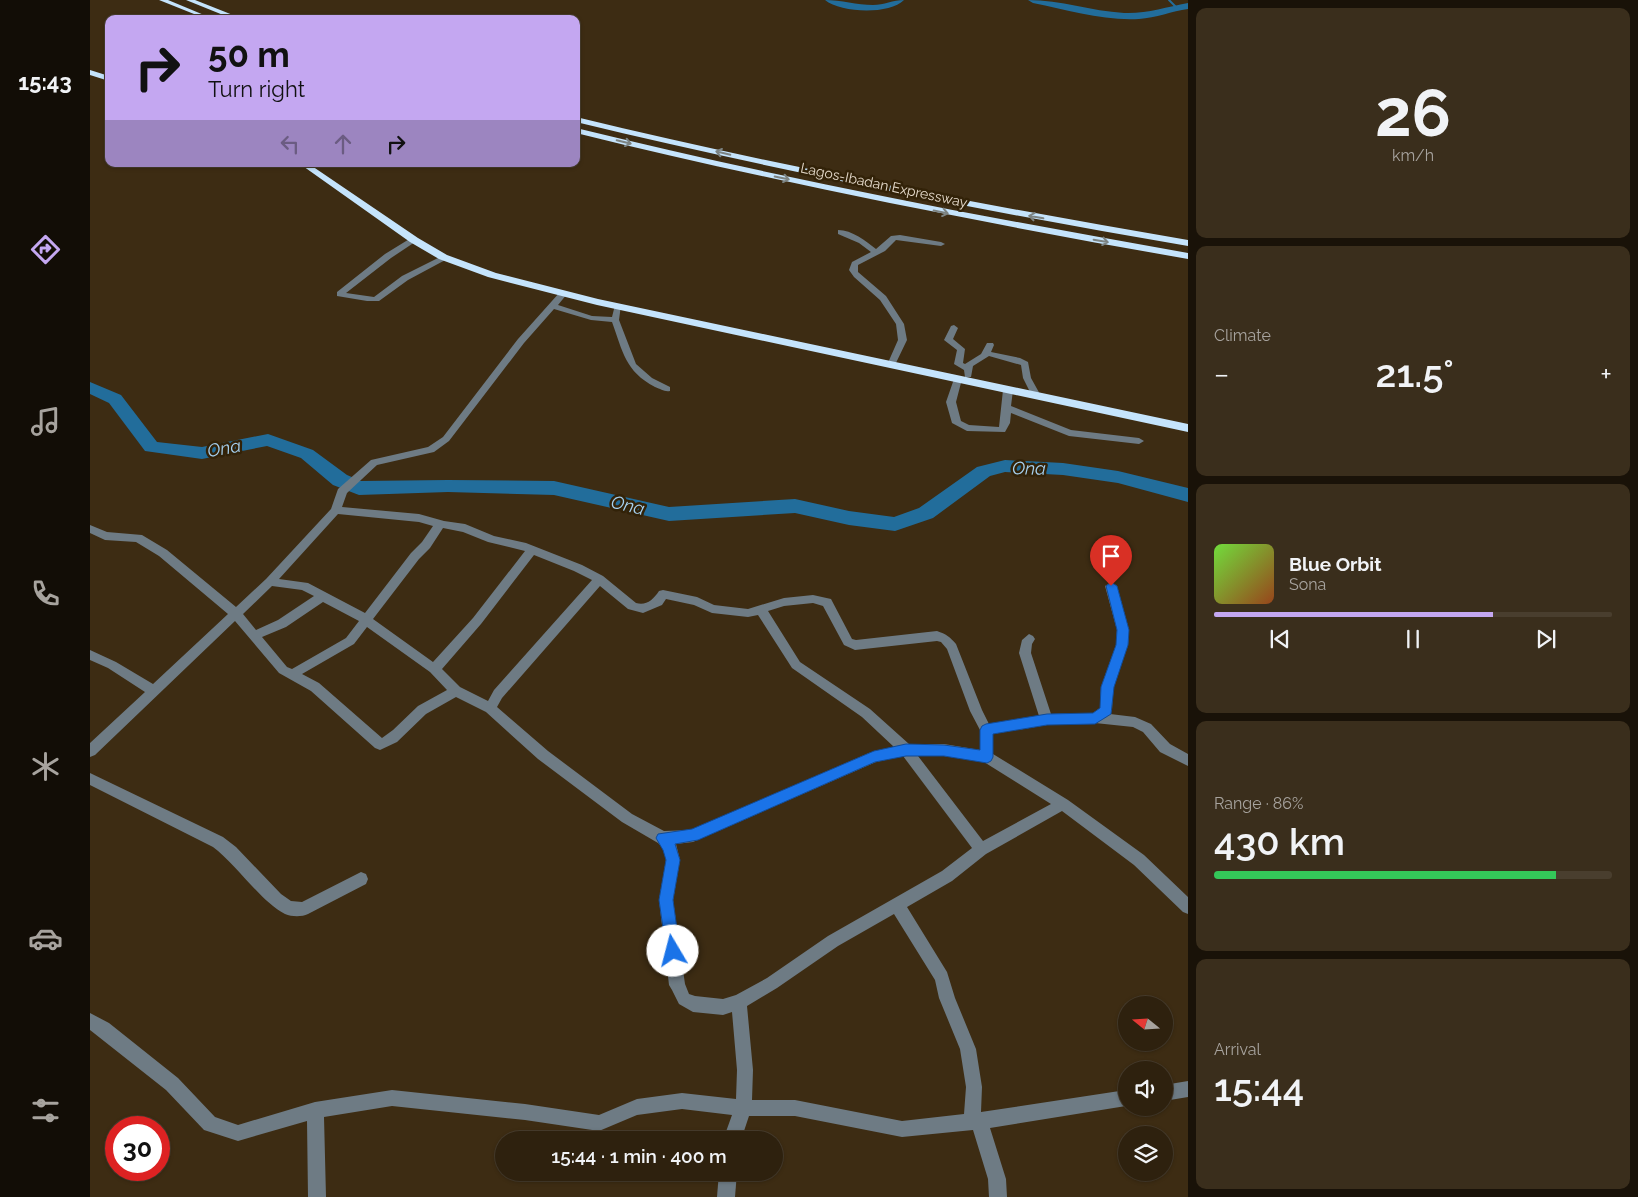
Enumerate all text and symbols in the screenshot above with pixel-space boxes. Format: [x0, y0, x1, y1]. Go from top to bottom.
text: 50 m [208, 34, 290, 75]
icon: right [125, 35, 190, 100]
text: 15:43 [18, 69, 72, 95]
text: 26 [1375, 75, 1451, 151]
text: Turn right [208, 76, 305, 102]
icon: left [276, 130, 304, 158]
icon: ahead [329, 130, 357, 158]
icon: right [382, 130, 410, 158]
one-way arrow [615, 138, 631, 147]
text: km/h [1392, 146, 1434, 165]
one-way arrow [715, 148, 731, 158]
street label: Lagos-Ibadan Expressway [799, 160, 969, 211]
one-way arrow [773, 174, 789, 183]
one-way arrow [932, 208, 948, 217]
one-way arrow [1029, 211, 1045, 221]
icon: directions [28, 232, 63, 267]
one-way arrow [1092, 236, 1108, 246]
text: Climate [1214, 326, 1271, 345]
text: 21.5° [1376, 351, 1454, 396]
text: − [1214, 358, 1229, 391]
text: + [1600, 358, 1612, 391]
icon: music [28, 404, 63, 439]
water label: Ona [206, 435, 243, 461]
water label: Ona [1012, 457, 1046, 479]
water label: Ona [609, 491, 647, 519]
pin [1090, 535, 1132, 586]
icon: arrive [1097, 542, 1125, 570]
text: Blue Orbit [1289, 553, 1381, 575]
text: Sona [1289, 575, 1326, 594]
icon: phone [28, 576, 63, 611]
icon: previous [1266, 625, 1294, 653]
icon: pause [1399, 625, 1427, 653]
icon: next [1532, 625, 1560, 653]
icon: climate [28, 749, 63, 784]
text: Range · 86% [1214, 794, 1303, 813]
text: 430 km [1214, 819, 1345, 864]
icon: car [28, 921, 63, 956]
position arrow [646, 924, 698, 976]
north arrow [1118, 996, 1172, 1051]
map controls [1118, 996, 1173, 1181]
text: Arrival [1214, 1040, 1261, 1059]
button: sound [1118, 1061, 1173, 1116]
text: 15:44 [1214, 1065, 1304, 1110]
icon: filters [28, 1093, 63, 1128]
speed limit sign: 30 [105, 1116, 170, 1181]
button: layers [1118, 1126, 1173, 1181]
text: 15:44 · 1 min · 400 m [551, 1145, 727, 1167]

